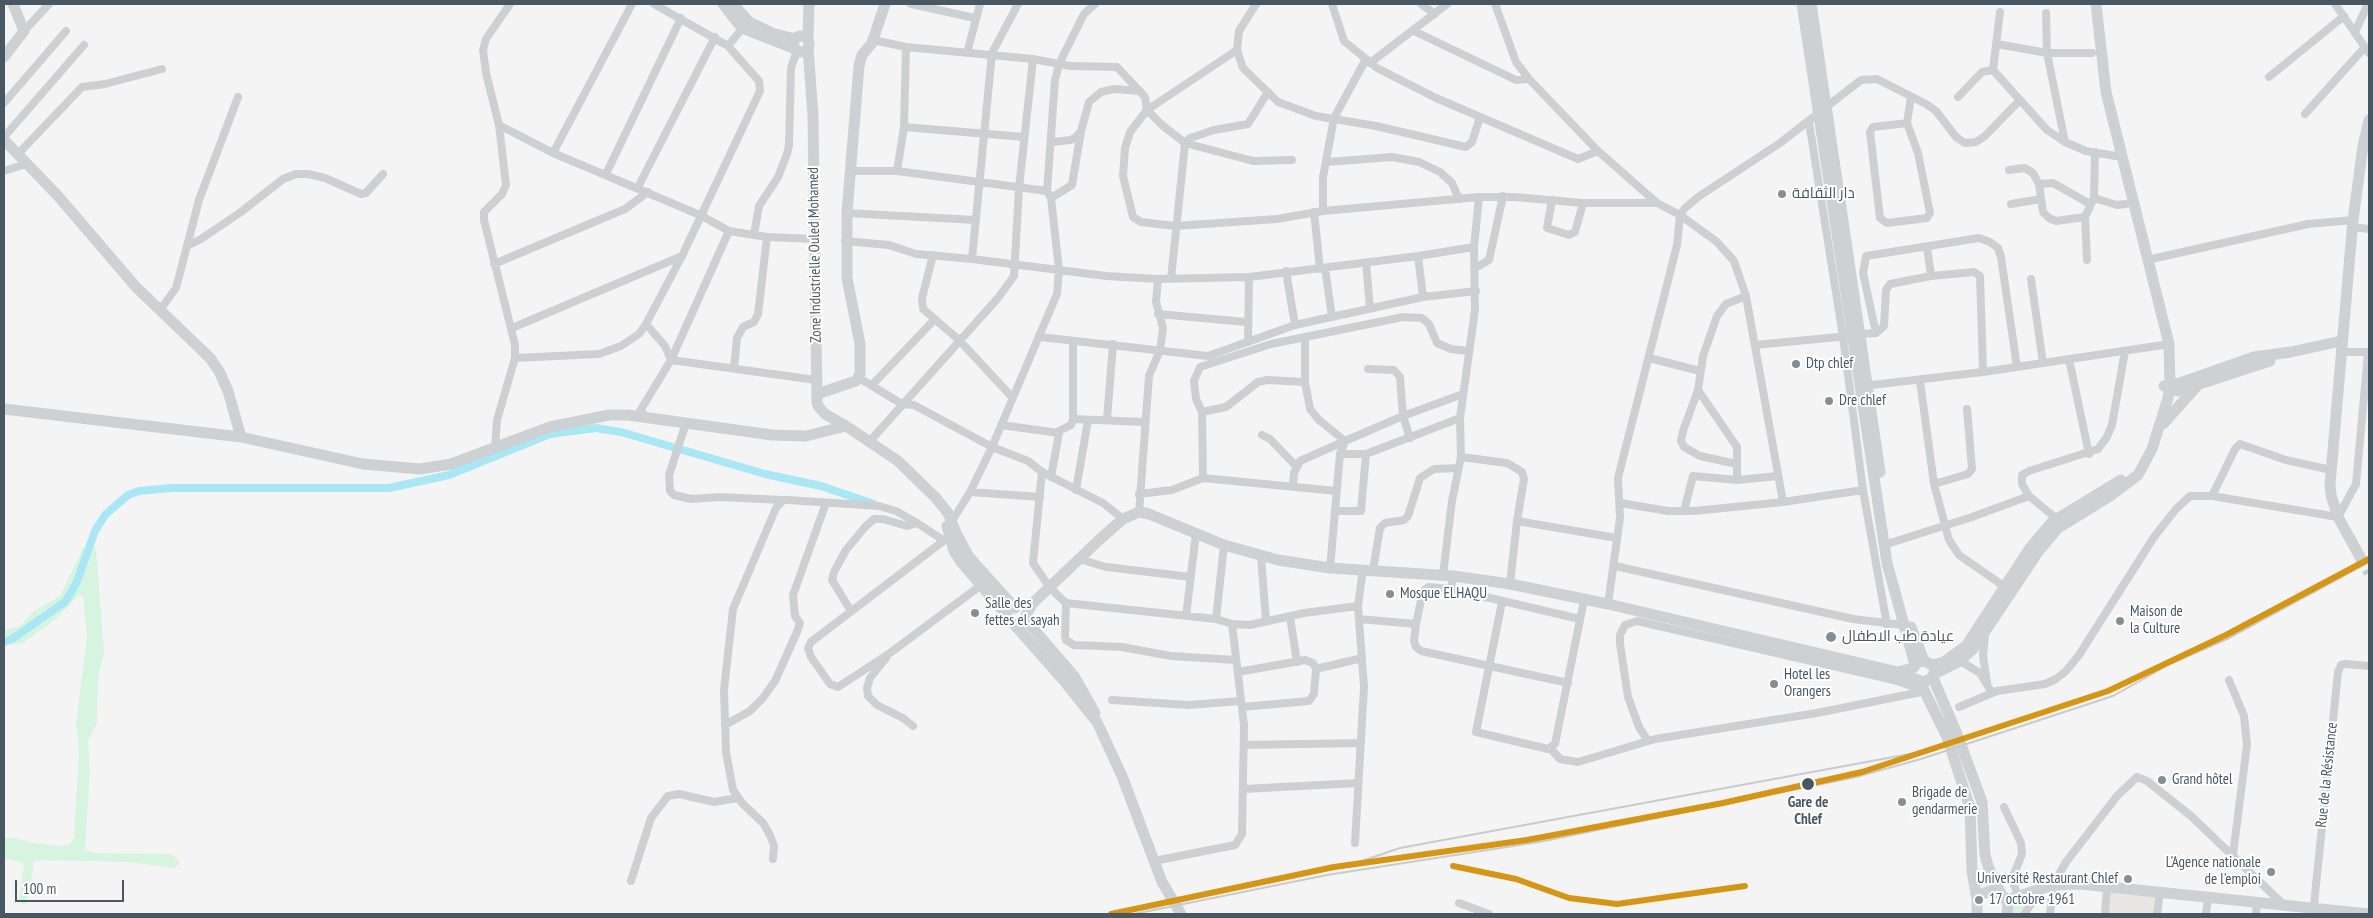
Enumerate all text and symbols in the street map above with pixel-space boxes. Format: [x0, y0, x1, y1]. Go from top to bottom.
street label: Zone Industrielle Ouled Mohamed [804, 167, 826, 343]
place label: دار الثقافة [1792, 185, 1855, 203]
marker: دار الثقافة [1776, 188, 1788, 200]
place label: Dtp chlef [1806, 355, 1853, 373]
marker: Dtp chlef [1790, 358, 1802, 370]
place label: Dre chlef [1839, 392, 1886, 410]
marker: Dre chlef [1823, 395, 1835, 407]
place label: Mosque ELHAQU [1400, 585, 1487, 603]
marker: Mosque ELHAQU [1384, 588, 1396, 600]
place label: Salle des fettes el sayah [985, 595, 1060, 630]
place label: Maison de la Culture [2130, 603, 2183, 638]
marker: Salle des fettes el sayah [969, 607, 981, 619]
marker: Maison de la Culture [2114, 615, 2126, 627]
place label: عيادة طب الاطفال [1842, 628, 1954, 646]
marker: عيادة طب الاطفال [1824, 630, 1838, 644]
place label: Hotel les Orangers [1784, 666, 1831, 701]
marker: Hotel les Orangers [1768, 678, 1780, 690]
street label: Rue de la Résistance [2313, 721, 2341, 829]
place label: Grand hôtel [2172, 771, 2233, 789]
marker: Grand hôtel [2156, 774, 2168, 786]
marker: Gare de Chlef [1800, 776, 1816, 792]
place label: Brigade de gendarmerie [1912, 784, 1977, 819]
place label: Gare de Chlef [1788, 794, 1828, 829]
marker: Brigade de gendarmerie [1896, 796, 1908, 808]
place label: L'Agence nationale de l'emploi [2166, 854, 2261, 889]
marker: L'Agence nationale de l'emploi [2265, 866, 2277, 878]
scale bar [18, 870, 126, 902]
place label: Université Restaurant Chlef [1977, 870, 2118, 888]
marker: Université Restaurant Chlef [2122, 873, 2134, 885]
text: 100 m [23, 879, 56, 898]
place label: 17 octobre 1961 [1989, 891, 2075, 909]
marker: 17 octobre 1961 [1973, 894, 1985, 906]

